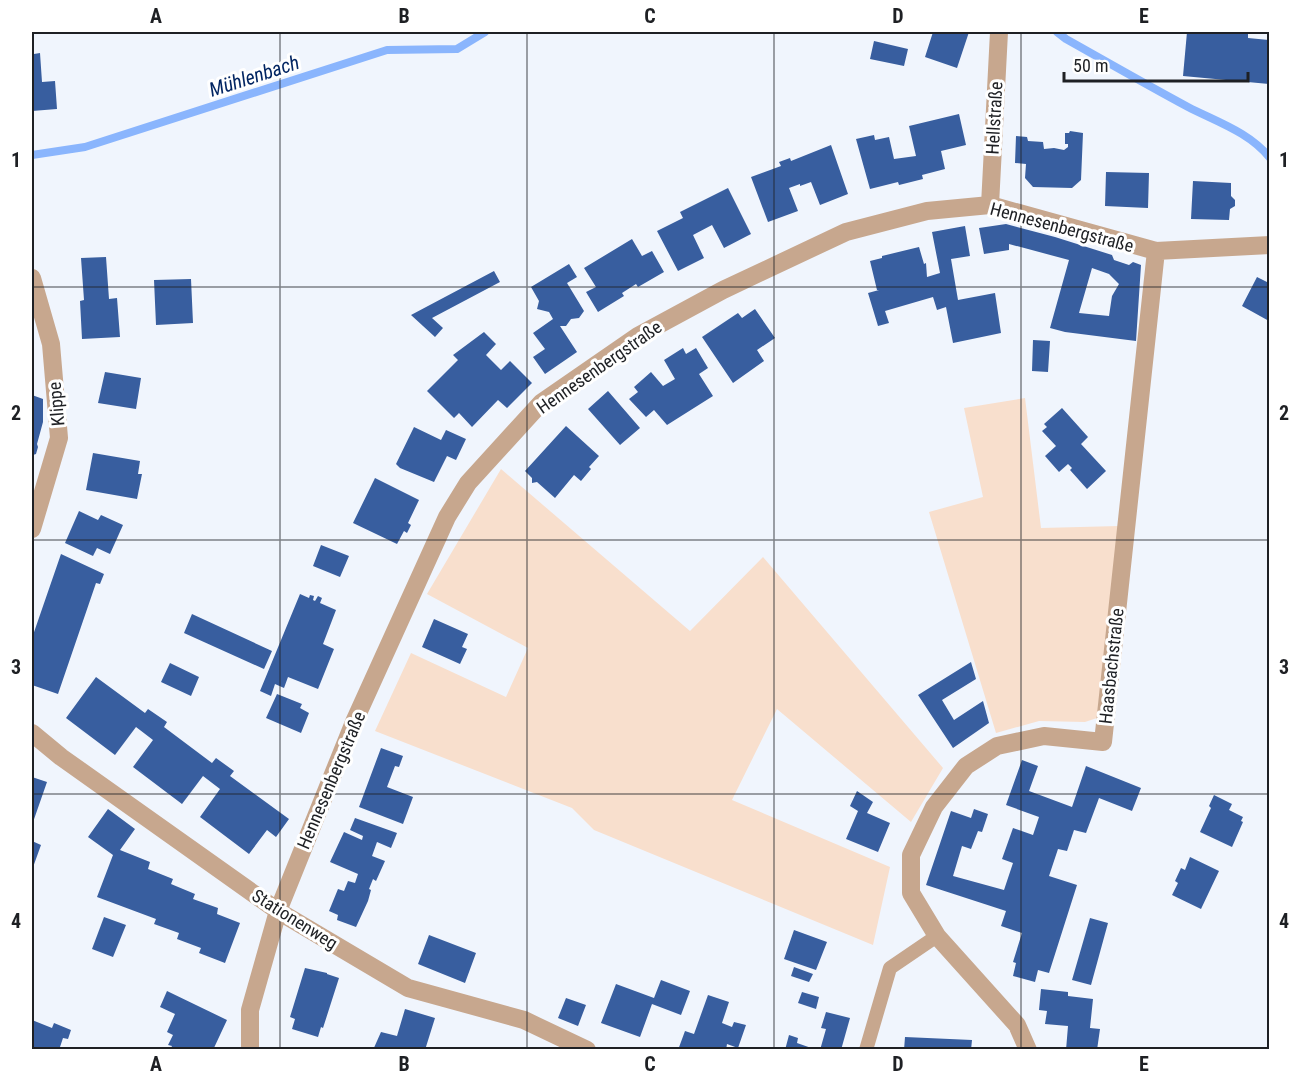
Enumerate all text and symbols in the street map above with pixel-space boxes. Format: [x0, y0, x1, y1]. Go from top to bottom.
text: A [150, 4, 162, 28]
text: B [398, 4, 410, 28]
text: C [644, 4, 656, 28]
text: D [892, 4, 904, 28]
text: E [1139, 4, 1149, 28]
scale bar [1064, 45, 1248, 83]
water label: Mühlenbach [206, 50, 302, 102]
text: 50 m [1073, 55, 1108, 76]
street label: Hellstraße [982, 81, 1006, 155]
text: 1 [11, 148, 21, 172]
text: 1 [1279, 148, 1289, 172]
street label: Hennesenbergstraße [988, 198, 1136, 256]
street label: Hennesenbergstraße [533, 316, 665, 418]
street label: Klippe [44, 381, 68, 427]
text: 2 [11, 401, 21, 425]
text: 2 [1279, 401, 1289, 425]
street label: Haasbachstraße [1094, 607, 1128, 725]
text: 3 [11, 655, 21, 679]
text: 3 [1279, 655, 1289, 679]
street label: Hennesenbergstraße [293, 708, 369, 852]
street label: Stationenweg [248, 884, 342, 954]
text: 4 [11, 909, 21, 933]
text: 4 [1279, 909, 1289, 933]
text: A [150, 1052, 162, 1076]
text: B [398, 1052, 410, 1076]
text: C [644, 1052, 656, 1076]
text: D [892, 1052, 904, 1076]
text: E [1139, 1052, 1149, 1076]

